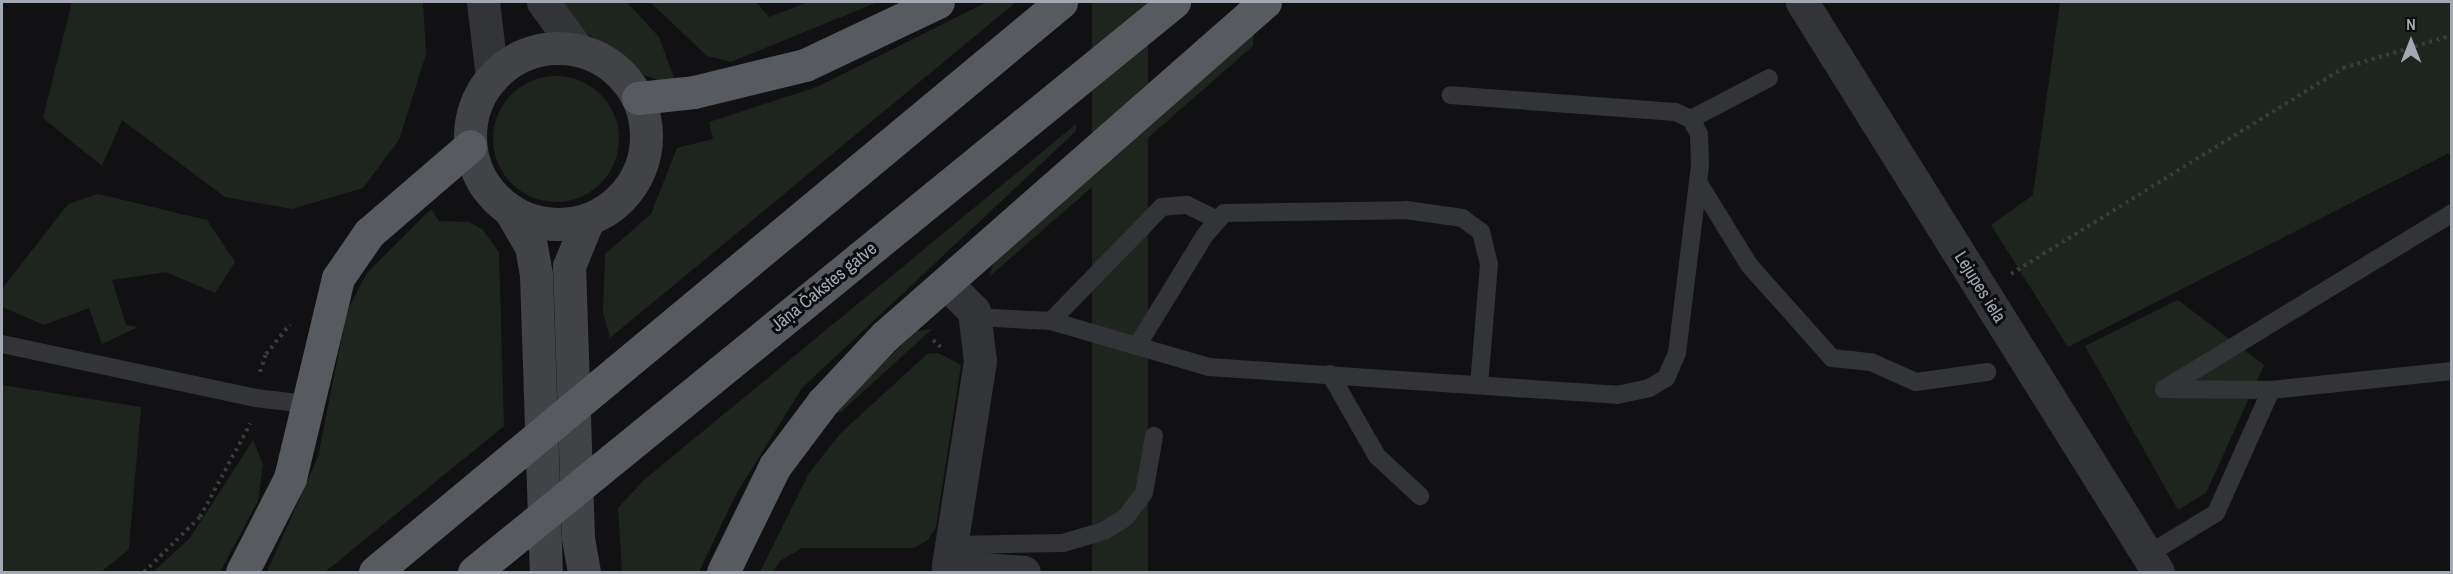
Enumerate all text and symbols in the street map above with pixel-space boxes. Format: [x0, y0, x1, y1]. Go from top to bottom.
north arrow [2381, 12, 2441, 72]
text: N [2406, 13, 2416, 35]
street label: Jāņa Čakstes gatve [767, 238, 881, 336]
street label: Lejupes iela [1950, 248, 2010, 326]

